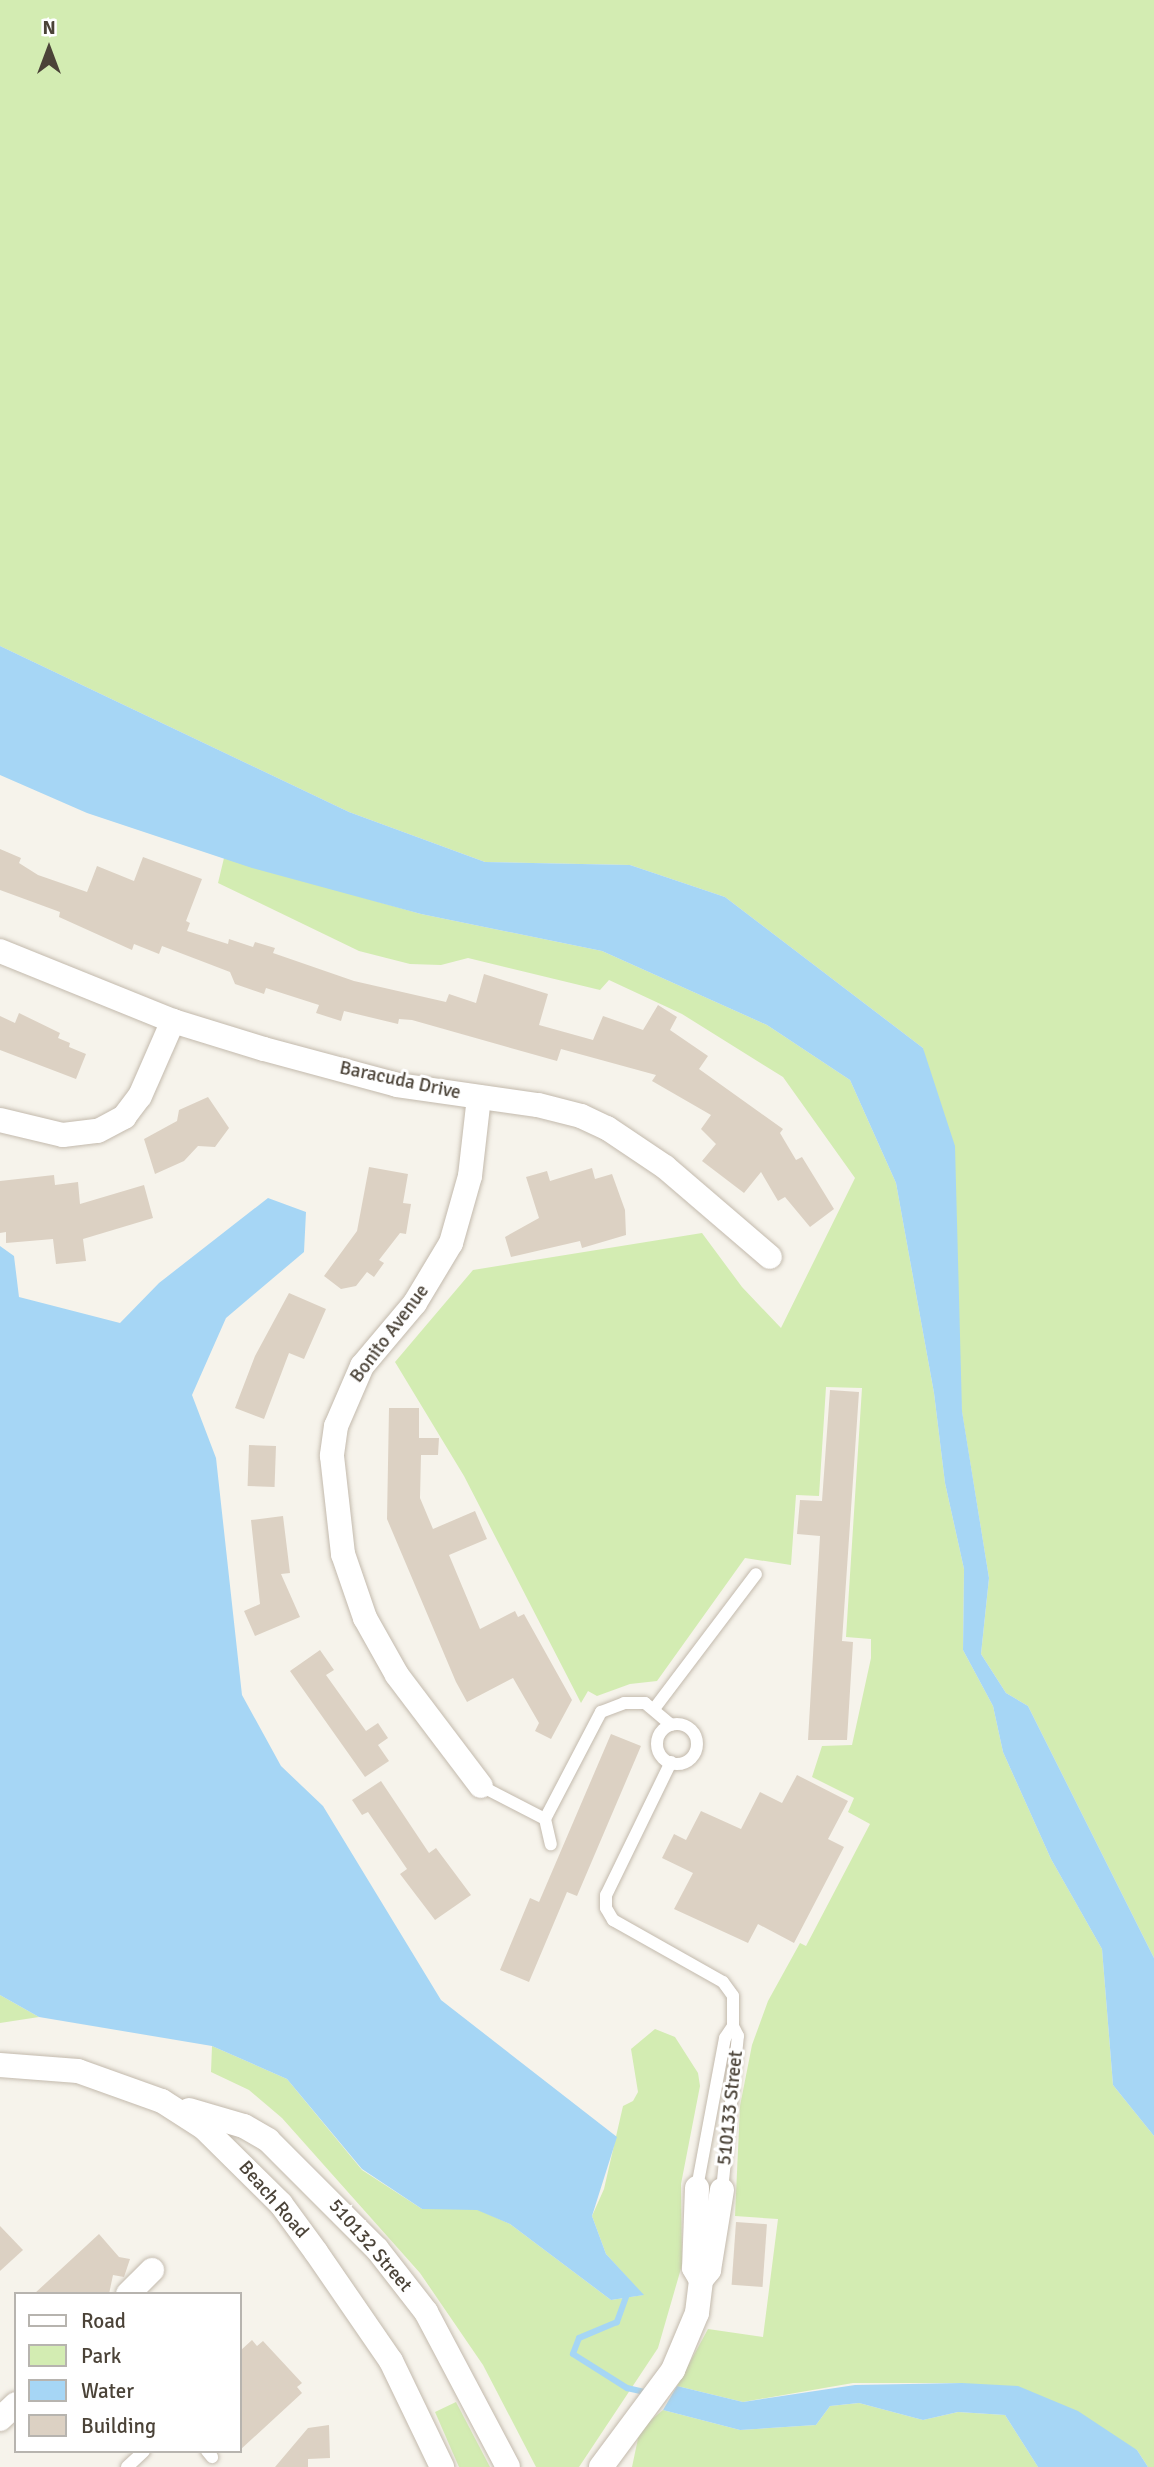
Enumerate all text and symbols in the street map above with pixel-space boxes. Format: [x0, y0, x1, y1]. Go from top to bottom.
north arrow [14, 14, 84, 84]
text: N [42, 16, 56, 40]
street label: Baracuda Drive [337, 1057, 463, 1105]
street label: Bonito Avenue [346, 1281, 434, 1387]
street label: 510133 Street [714, 2050, 748, 2166]
street label: Beach Road [233, 2157, 313, 2243]
street label: 510132 Street [324, 2195, 416, 2297]
legend [14, 2292, 242, 2453]
text: Road [81, 2308, 126, 2334]
text: Park [81, 2343, 121, 2369]
text: Water [81, 2378, 134, 2404]
text: Building [81, 2413, 156, 2439]

